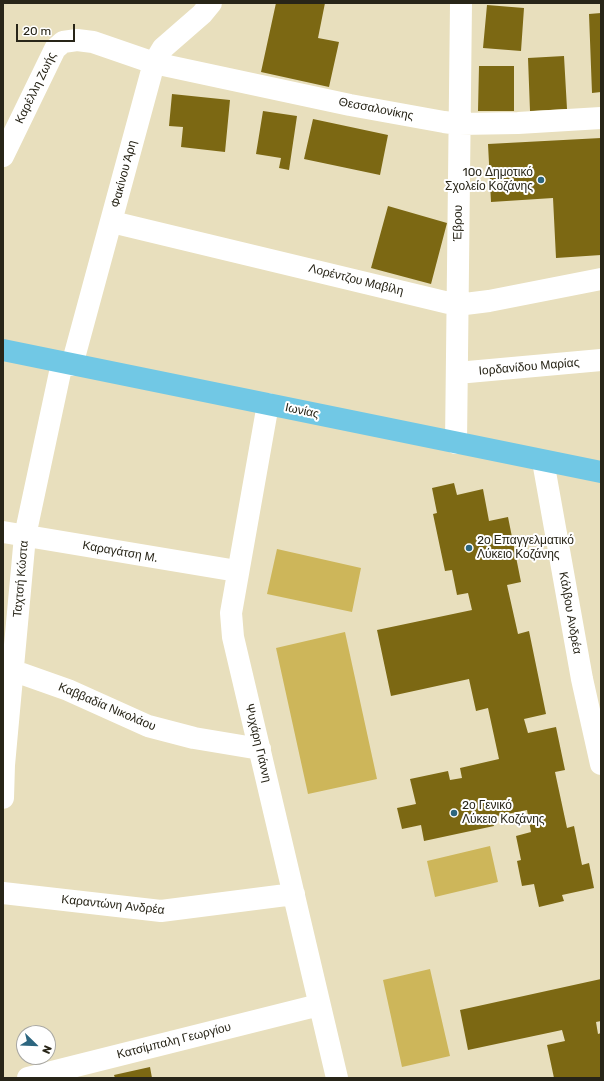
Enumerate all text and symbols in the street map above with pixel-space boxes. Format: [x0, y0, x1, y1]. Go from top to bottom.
scale bar [18, 16, 77, 42]
text: 20 m [23, 24, 51, 38]
street label: Καρέλλη Ζωής [12, 50, 60, 126]
street label: Θεσσαλονίκης [337, 95, 415, 123]
street label: Φακίνου Άρη [108, 139, 140, 209]
place label: 10ο Δημοτικό Σχολείο Κοζάνης [445, 166, 533, 194]
marker: 10ο Δημοτικό Σχολείο Κοζάνης [536, 175, 546, 185]
street label: Έβρου [450, 205, 466, 241]
street label: Λορέντζου Μαβίλη [307, 261, 405, 299]
street label: Ιορδανίδου Μαρίας [478, 355, 580, 379]
street label: Ιωνίας [284, 400, 320, 422]
place label: 2ο Επαγγελματικό Λύκειο Κοζάνης [477, 534, 574, 562]
street label: Καραγάτση Μ. [81, 538, 159, 566]
street label: Ταχτσή Κώστα [10, 540, 32, 618]
marker: 2ο Επαγγελματικό Λύκειο Κοζάνης [464, 543, 474, 553]
street label: Κάλβου Ανδρέα [556, 571, 584, 655]
street label: Καββαδία Νικολάου [56, 680, 158, 734]
street label: Ψυχάρη Γιάννη [242, 702, 274, 784]
place label: 2ο Γενικό Λύκειο Κοζάνης [462, 799, 545, 827]
marker: 2ο Γενικό Λύκειο Κοζάνης [449, 808, 459, 818]
street label: Καραντώνη Ανδρέα [61, 892, 165, 918]
street label: Κατσίμπαλη Γεωργίου [115, 1020, 233, 1062]
north arrow [16, 1025, 56, 1065]
text: N [39, 1043, 54, 1056]

